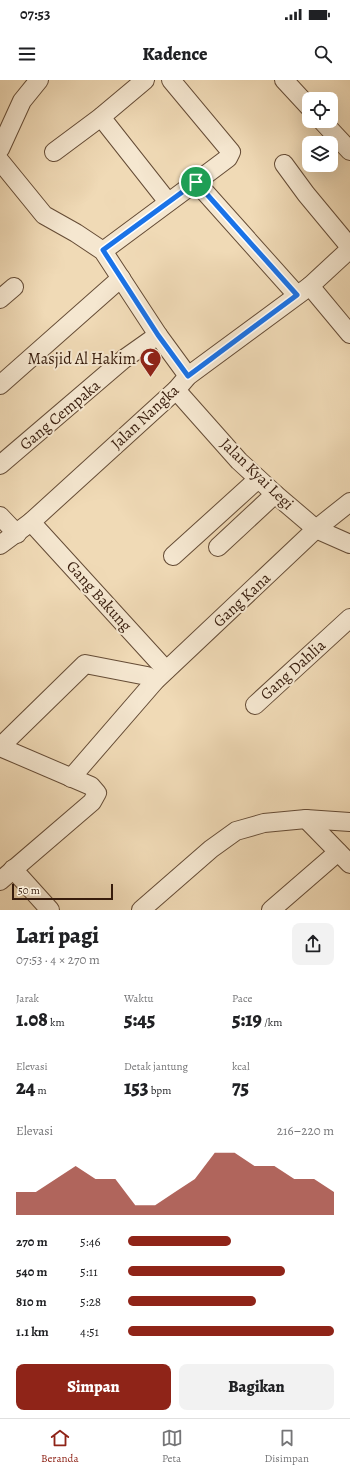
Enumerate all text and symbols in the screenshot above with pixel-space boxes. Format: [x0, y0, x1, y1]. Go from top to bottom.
text: 07:53 [20, 4, 50, 24]
text: Kadence [142, 42, 208, 66]
icon: menu [16, 43, 38, 65]
icon: search [312, 43, 334, 65]
map controls [302, 92, 338, 172]
button: locate [302, 92, 338, 128]
button: layers [302, 136, 338, 172]
pin [179, 165, 213, 199]
icon: arrive [185, 171, 207, 193]
mosque icon: Masjid Al Hakim [138, 346, 164, 379]
place label: Masjid Al Hakim [27, 348, 136, 370]
street label: Gang Cempaka [15, 374, 105, 455]
street label: Jalan Nangka [106, 379, 184, 454]
street label: Jalan Kyai Legi [215, 433, 299, 515]
street label: Gang Bakung [61, 556, 137, 636]
street label: Gang Kana [208, 567, 276, 632]
street label: Gang Dahlia [256, 634, 331, 705]
scale bar [12, 882, 113, 901]
text: 50 m [18, 883, 40, 898]
text: Lari pagi [16, 921, 99, 951]
button: share [292, 923, 334, 965]
text: 07:53 · 4 × 270 m [16, 951, 100, 968]
text: Jarak [16, 991, 39, 1006]
text: Waktu [124, 991, 154, 1006]
text: Pace [232, 991, 252, 1006]
text: 1.08 [16, 1006, 48, 1033]
text: 5:45 [124, 1006, 155, 1033]
text: 5:19 [232, 1006, 262, 1033]
text: km [48, 1015, 65, 1030]
text: /km [262, 1015, 282, 1030]
text: Elevasi [16, 1059, 47, 1074]
text: Detak jantung [124, 1059, 188, 1074]
text: kcal [232, 1059, 250, 1074]
text: 24 [16, 1074, 35, 1101]
text: 153 [124, 1074, 149, 1101]
text: 75 [232, 1074, 249, 1101]
text: m [35, 1083, 47, 1098]
text: bpm [149, 1083, 171, 1098]
text: Elevasi [16, 1122, 53, 1139]
text: 216–220 m [277, 1122, 334, 1139]
text: 270 m [16, 1233, 48, 1250]
text: 5:46 [80, 1233, 101, 1250]
text: 540 m [16, 1263, 47, 1280]
text: 5:11 [80, 1263, 98, 1280]
text: 810 m [16, 1293, 47, 1310]
text: 5:28 [80, 1293, 101, 1310]
text: 1.1 km [16, 1323, 49, 1340]
text: 4:51 [80, 1323, 99, 1340]
button: Simpan [16, 1364, 171, 1410]
button: Bagikan [179, 1364, 334, 1410]
tab: Beranda [41, 1427, 79, 1466]
tab: Peta [161, 1427, 183, 1466]
tab: Disimpan [265, 1427, 309, 1466]

